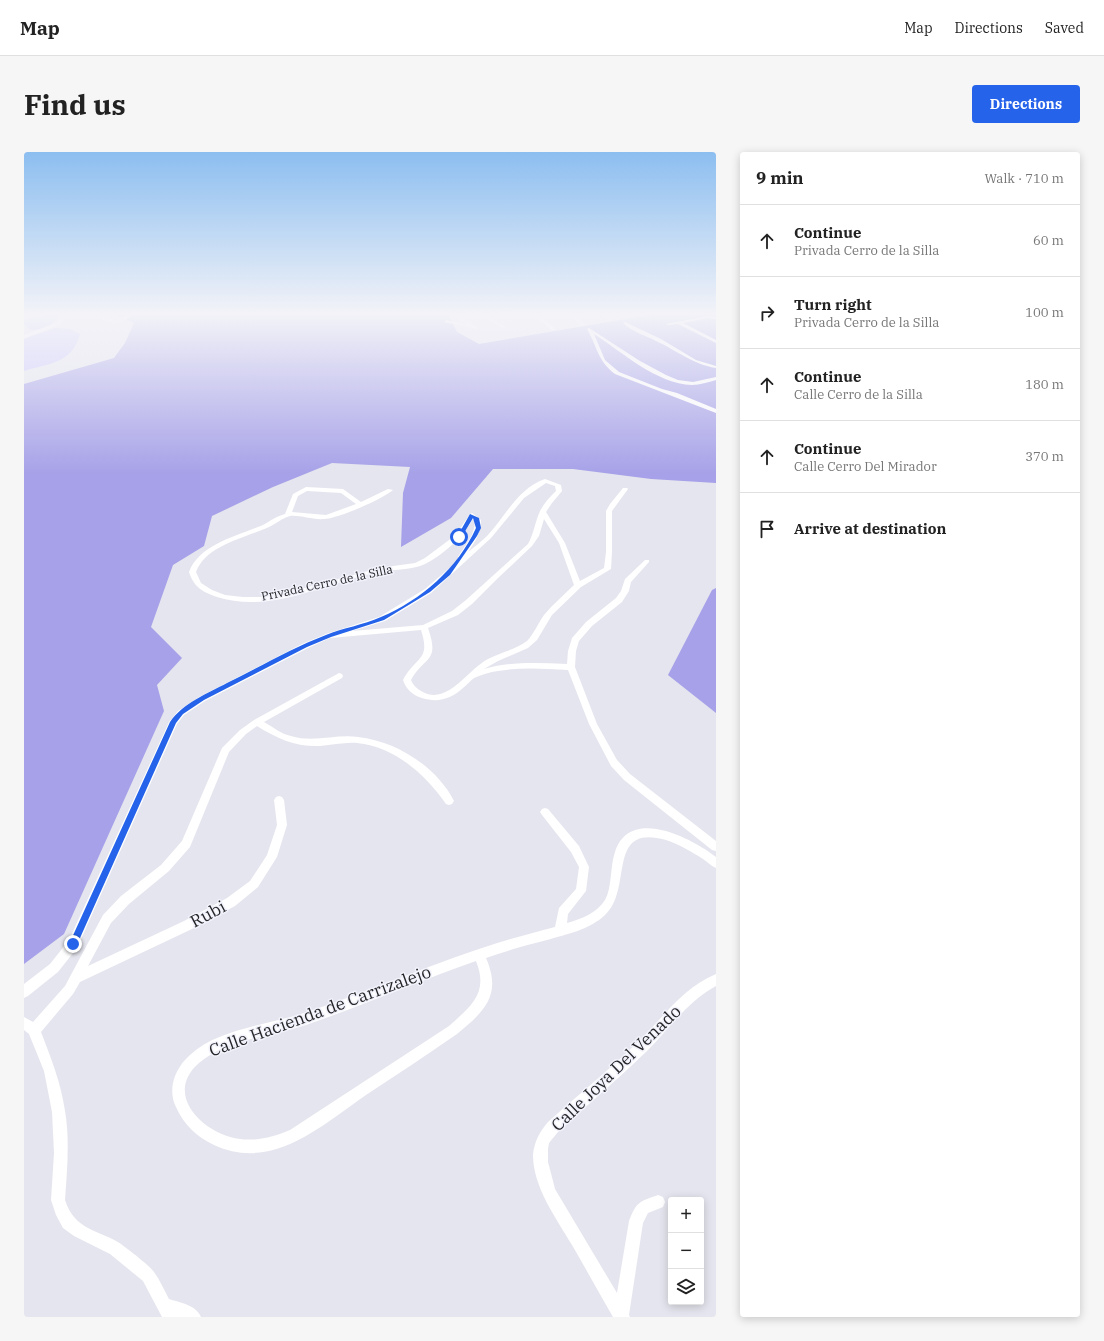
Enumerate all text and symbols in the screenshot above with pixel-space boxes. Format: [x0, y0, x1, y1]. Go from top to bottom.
text: Map [20, 16, 60, 40]
text: Map [904, 19, 933, 37]
text: Directions [955, 19, 1023, 37]
text: Saved [1045, 19, 1084, 37]
button: Directions [972, 85, 1080, 123]
text: Find us [24, 86, 126, 123]
text: 9 min [756, 167, 804, 189]
text: Walk · 710 m [985, 170, 1064, 187]
text: Continue [794, 223, 861, 242]
icon: ahead [756, 230, 778, 252]
text: 60 m [1033, 232, 1064, 249]
text: Privada Cerro de la Silla [794, 242, 939, 259]
text: Turn right [794, 295, 872, 314]
icon: right [756, 302, 778, 324]
text: 100 m [1025, 304, 1064, 321]
text: Privada Cerro de la Silla [794, 314, 939, 331]
text: Continue [794, 367, 861, 386]
icon: ahead [756, 374, 778, 396]
text: 180 m [1025, 376, 1064, 393]
text: Calle Cerro de la Silla [794, 386, 923, 403]
text: Continue [794, 439, 861, 458]
icon: ahead [756, 446, 778, 468]
text: 370 m [1025, 448, 1064, 465]
text: Calle Cerro Del Mirador [794, 458, 937, 475]
icon: arrive [756, 518, 778, 540]
text: Arrive at destination [794, 519, 946, 538]
route start [450, 528, 468, 546]
street label: Privada Cerro de la Silla [260, 561, 395, 604]
street label: Rubi [186, 896, 230, 932]
route end [64, 935, 82, 953]
street label: Calle Hacienda de Carrizalejo [206, 961, 434, 1061]
street label: Calle Joya Del Venado [546, 1000, 686, 1136]
map controls [668, 1197, 704, 1305]
button: + [668, 1197, 704, 1233]
button: − [668, 1233, 704, 1269]
button: layers [668, 1269, 704, 1305]

